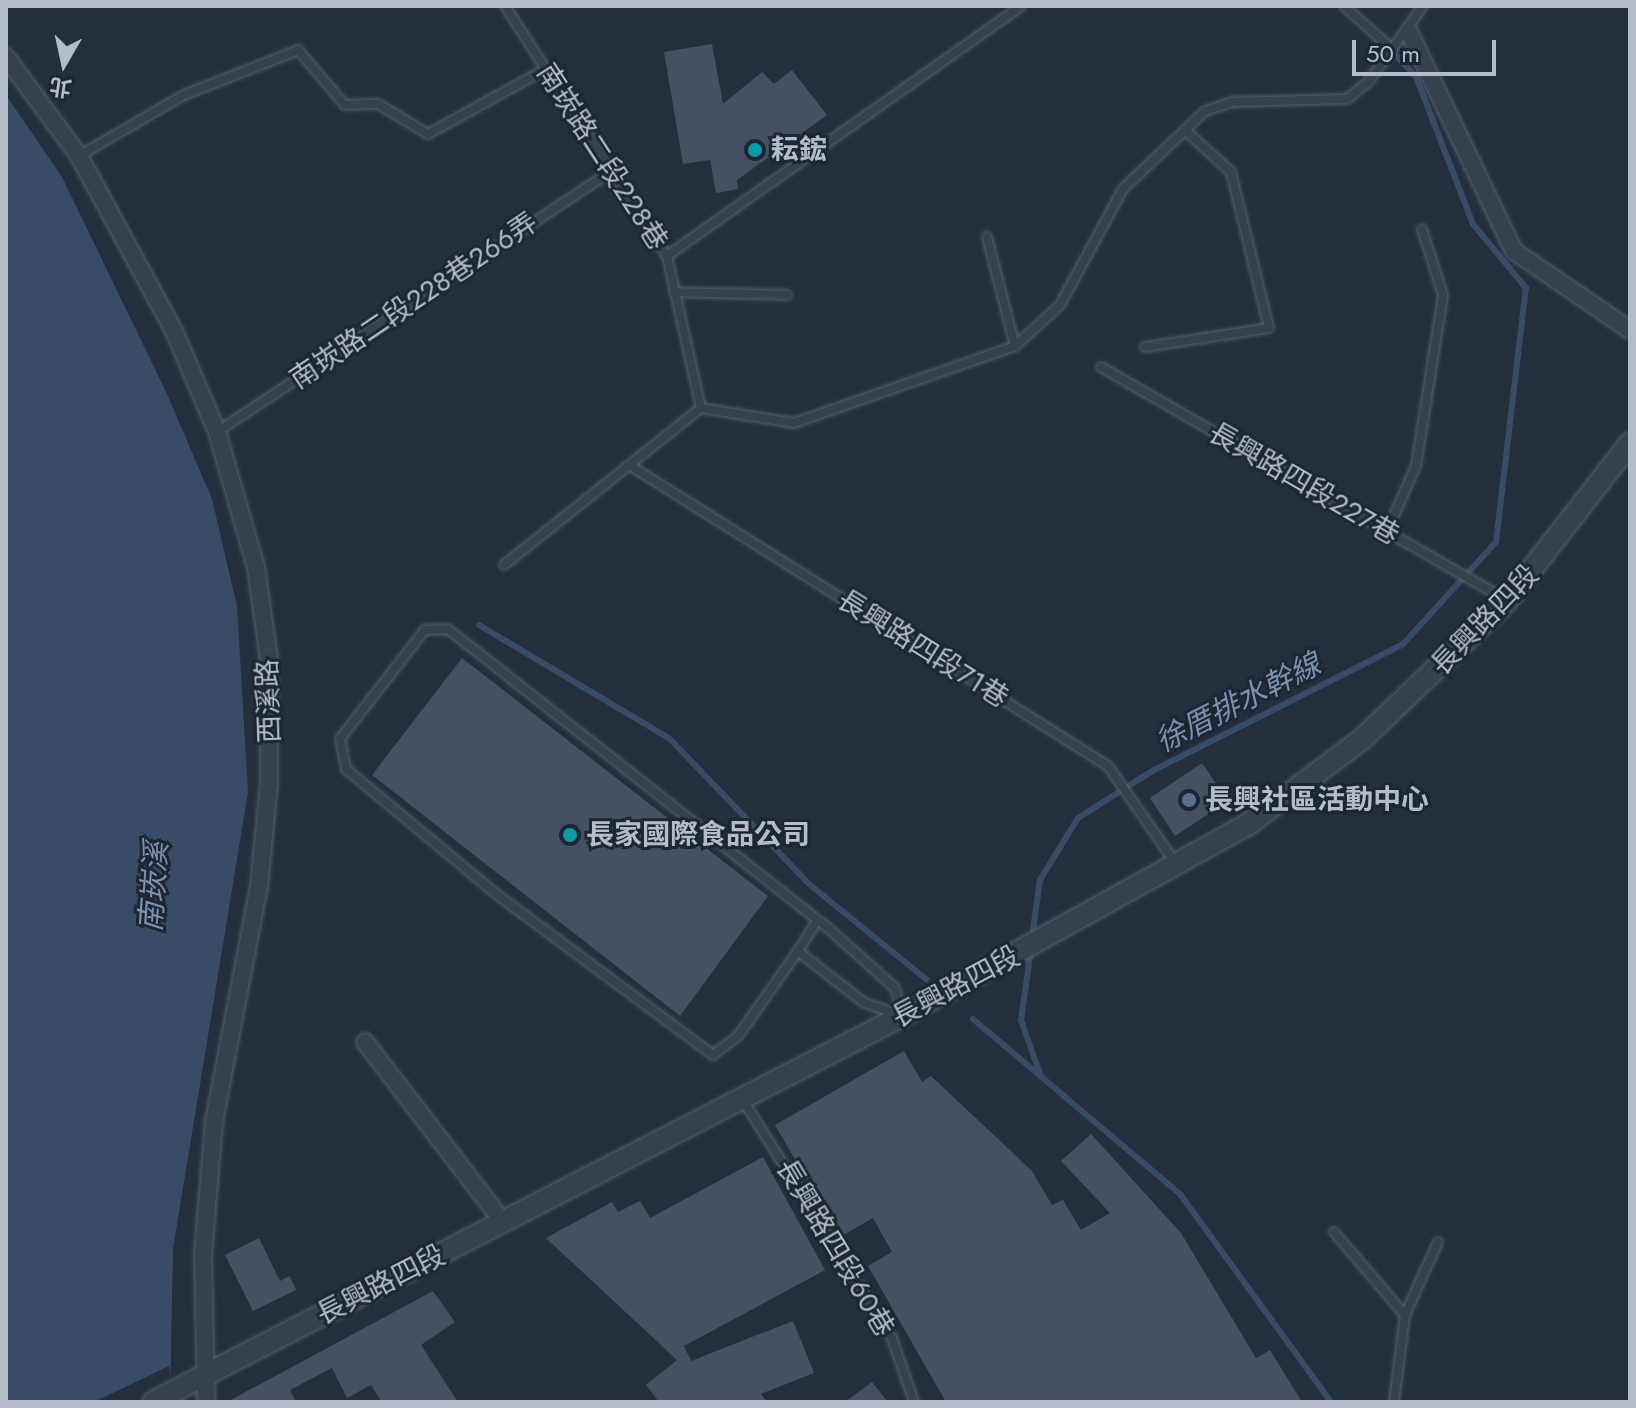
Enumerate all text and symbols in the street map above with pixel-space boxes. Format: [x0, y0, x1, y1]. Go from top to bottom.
north arrow [24, 24, 104, 104]
scale bar [1356, 24, 1500, 74]
text: 50 m [1366, 36, 1420, 71]
street label: 南崁路二段228巷 [529, 58, 675, 256]
text: 北 [47, 70, 74, 105]
place label: 耘鋐 [771, 133, 827, 167]
marker: 耘鋐 [746, 141, 764, 159]
street label: 南崁路二段228巷266弄 [284, 206, 544, 396]
street label: 長興路四段227巷 [1203, 416, 1405, 552]
street label: 長興路四段 [1424, 558, 1546, 682]
street label: 長興路四段71巷 [831, 583, 1015, 715]
water label: 徐厝排水幹線 [1150, 646, 1326, 760]
street label: 西溪路 [251, 658, 287, 744]
place label: 長興社區活動中心 [1205, 783, 1429, 817]
marker: 長興社區活動中心 [1180, 791, 1198, 809]
place label: 長家國際食品公司 [586, 818, 810, 852]
marker: 長家國際食品公司 [561, 826, 579, 844]
water label: 南崁溪 [133, 841, 175, 933]
street label: 長興路四段 [886, 939, 1026, 1035]
street label: 長興路四段60巷 [769, 1153, 901, 1343]
street label: 長興路四段 [311, 1238, 451, 1332]

